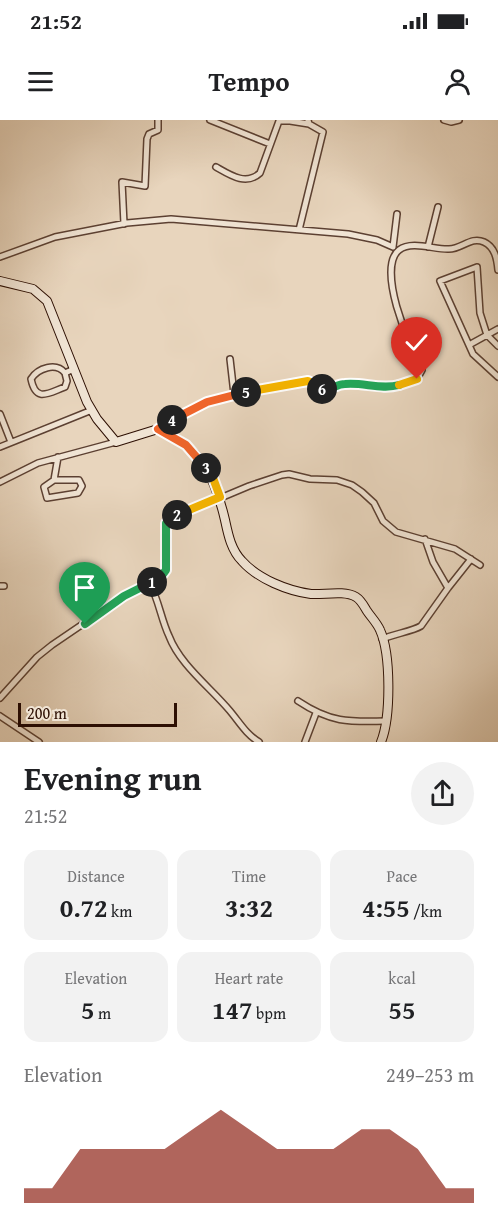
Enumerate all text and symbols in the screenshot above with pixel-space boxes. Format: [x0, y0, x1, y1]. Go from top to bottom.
text: 21:52 [30, 5, 82, 37]
text: Tempo [209, 61, 290, 101]
icon: menu [24, 65, 57, 98]
icon: person [441, 65, 474, 98]
pin [391, 317, 442, 379]
icon: check [400, 326, 433, 359]
pin: 6 [307, 374, 337, 404]
pin: 5 [231, 377, 261, 407]
text: 6 [318, 377, 326, 401]
text: 5 [242, 380, 250, 404]
pin: 4 [157, 405, 187, 435]
text: 4 [168, 408, 176, 432]
pin: 3 [191, 453, 221, 483]
text: 3 [202, 456, 210, 480]
pin: 2 [162, 500, 192, 530]
text: 2 [173, 503, 181, 527]
pin [59, 562, 110, 624]
pin: 1 [137, 567, 167, 597]
text: 1 [148, 570, 156, 594]
icon: arrive [68, 571, 101, 604]
scale bar [18, 700, 177, 728]
text: 200 m [27, 701, 67, 725]
text: Evening run [24, 754, 201, 802]
button: share [411, 762, 474, 825]
text: 21:52 [24, 801, 67, 830]
text: Distance [67, 864, 125, 888]
text: Time [232, 864, 266, 888]
text: Pace [387, 864, 417, 888]
text: 0.72 [60, 888, 108, 927]
text: 3:32 [225, 888, 273, 927]
text: 4:55 [362, 888, 410, 927]
text: km [108, 899, 132, 923]
text: /km [410, 899, 442, 923]
text: Elevation [65, 966, 127, 990]
text: Heart rate [215, 966, 283, 990]
text: kcal [388, 966, 416, 990]
text: 5 [81, 990, 94, 1029]
text: 147 [212, 990, 252, 1029]
text: 55 [389, 990, 415, 1029]
text: m [94, 1001, 111, 1025]
text: bpm [252, 1001, 286, 1025]
text: Elevation [24, 1060, 102, 1089]
text: 249–253 m [386, 1060, 474, 1089]

